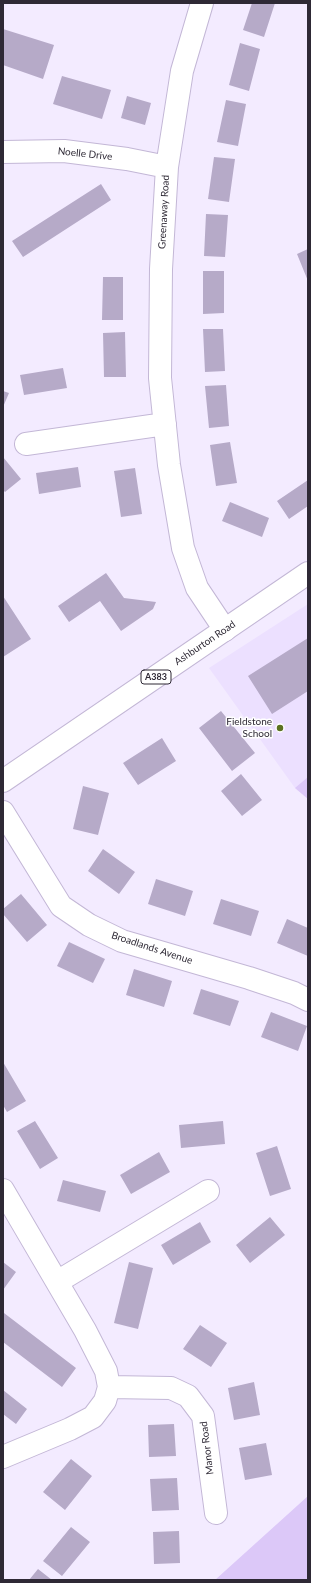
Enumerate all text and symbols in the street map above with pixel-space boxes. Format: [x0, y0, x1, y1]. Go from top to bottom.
street label: Noelle Drive [57, 145, 113, 163]
street label: Greenaway Road [156, 175, 172, 249]
street label: Ashburton Road [172, 618, 238, 668]
road number: A383 [141, 670, 171, 684]
place label: Fieldstone School [226, 716, 272, 740]
marker: Fieldstone School [275, 723, 285, 733]
street label: Broadlands Avenue [110, 929, 194, 967]
street label: Manor Road [198, 1421, 216, 1475]

